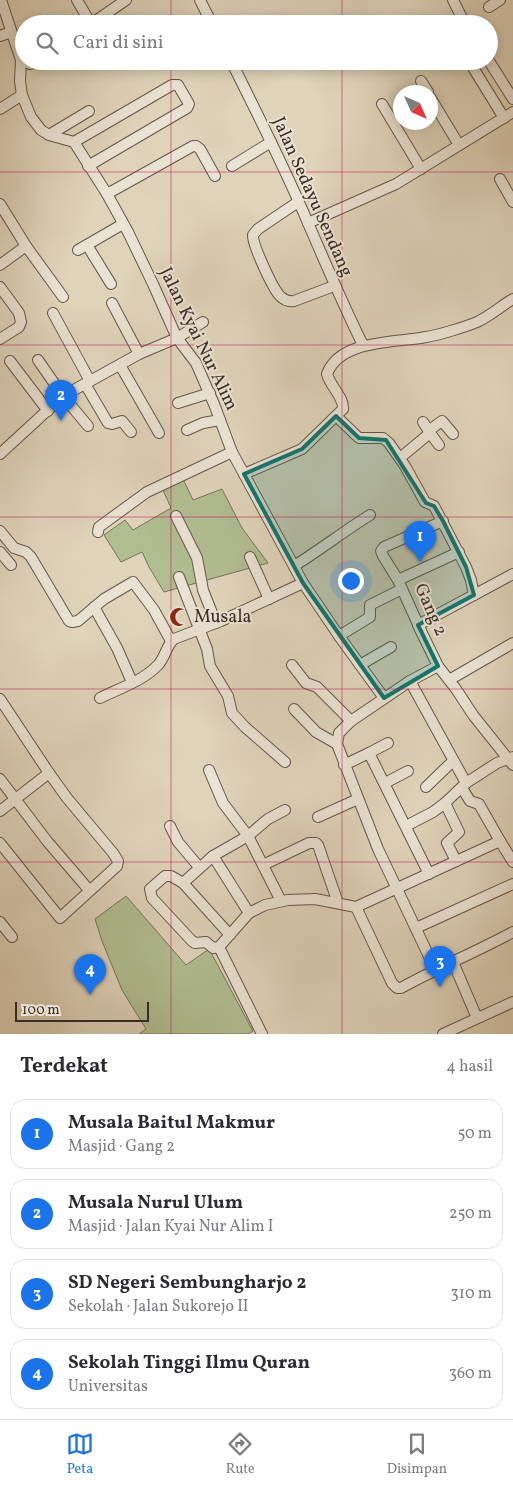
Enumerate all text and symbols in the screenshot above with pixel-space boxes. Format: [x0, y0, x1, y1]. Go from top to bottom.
search box [15, 15, 498, 70]
icon: search [33, 29, 61, 57]
text: Cari di sini [73, 30, 164, 56]
north arrow [393, 85, 438, 130]
street label: Jalan Sedayu Sendang [266, 113, 358, 281]
street label: Jalan Kyai Nur Alim [153, 263, 244, 415]
pin: 2 [45, 380, 77, 421]
pin: 1 [404, 521, 436, 562]
your location [338, 568, 364, 594]
street label: Gang 2 [407, 580, 453, 640]
place label: Musala [194, 605, 252, 630]
mosque icon: Musala [168, 606, 190, 628]
pin: 3 [424, 946, 456, 987]
pin: 4 [74, 954, 106, 995]
scale bar [15, 999, 149, 1022]
text: 100 m [22, 1001, 60, 1020]
text: Terdekat [20, 1052, 108, 1081]
text: 4 hasil [446, 1056, 493, 1078]
text: Musala Baitul Makmur [68, 1110, 275, 1136]
text: 1 [34, 1123, 40, 1145]
text: 50 m [458, 1123, 492, 1145]
text: Masjid · Gang 2 [68, 1136, 175, 1158]
text: Musala Nurul Ulum [68, 1190, 243, 1216]
text: 2 [33, 1203, 41, 1225]
text: 250 m [449, 1203, 492, 1225]
text: Masjid · Jalan Kyai Nur Alim I [68, 1216, 273, 1238]
text: SD Negeri Sembungharjo 2 [68, 1270, 306, 1296]
text: 3 [33, 1283, 41, 1305]
text: 310 m [451, 1283, 492, 1305]
text: Sekolah · Jalan Sukorejo II [68, 1296, 249, 1318]
text: Sekolah Tinggi Ilmu Quran [68, 1350, 310, 1376]
text: 4 [32, 1363, 42, 1385]
text: 360 m [449, 1363, 492, 1385]
text: Universitas [68, 1376, 148, 1398]
tab: Peta [66, 1430, 94, 1479]
tab: Rute [226, 1430, 255, 1479]
tab: Disimpan [387, 1430, 447, 1479]

